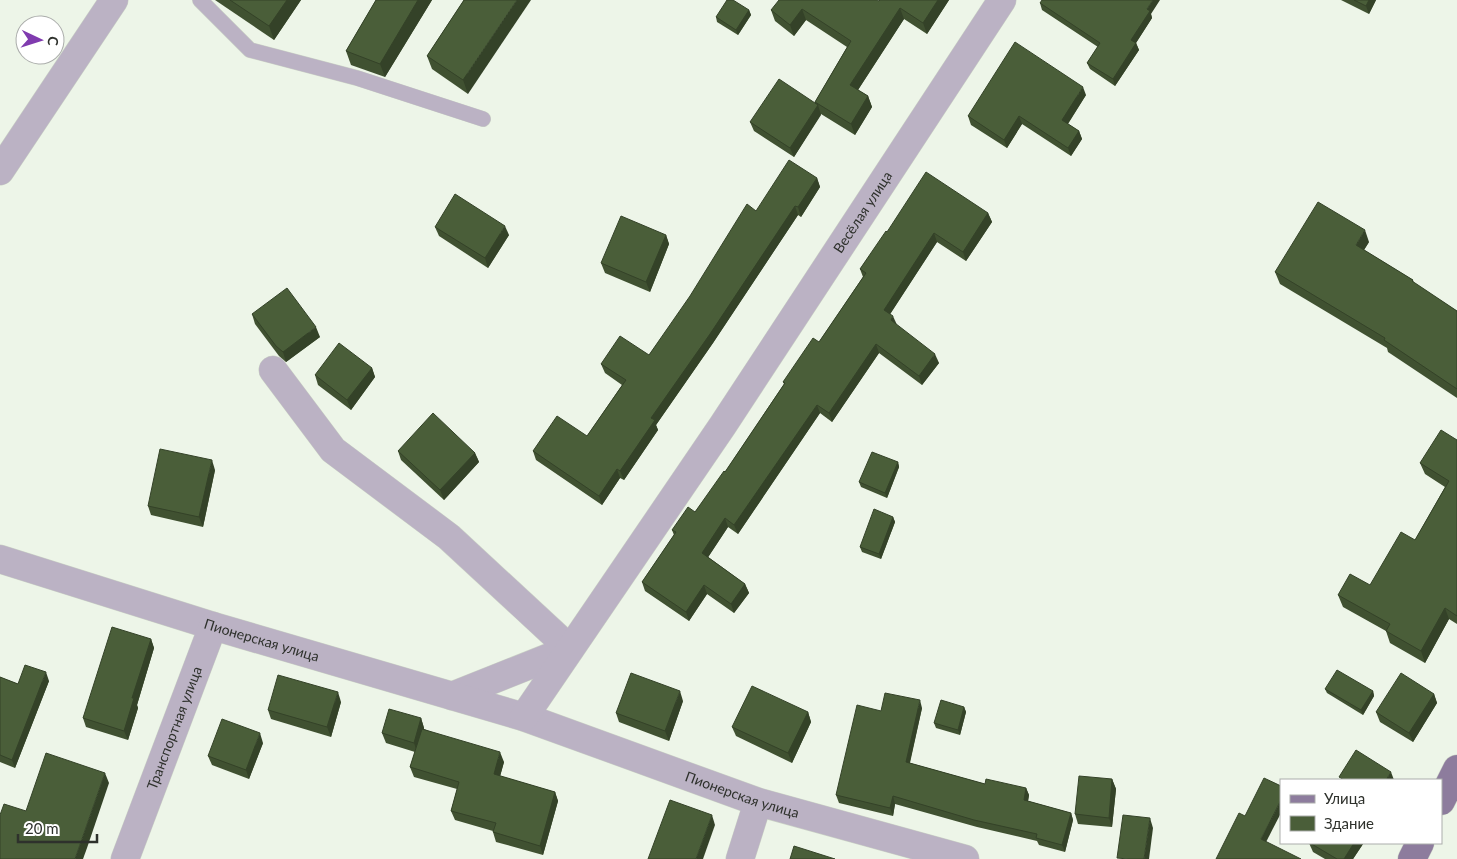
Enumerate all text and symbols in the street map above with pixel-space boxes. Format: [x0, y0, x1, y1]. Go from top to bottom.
north arrow [15, 15, 65, 65]
text: С [45, 36, 62, 47]
street label: Весёлая улица [829, 168, 895, 256]
street label: Пионерская улица [202, 615, 321, 665]
street label: Транспортная улица [143, 664, 205, 792]
street label: Пионерская улица [683, 767, 801, 821]
legend [1280, 779, 1442, 844]
text: Улица [1324, 789, 1365, 807]
scale bar [18, 812, 96, 844]
text: Здание [1324, 814, 1374, 832]
text: 20 m [25, 819, 59, 837]

